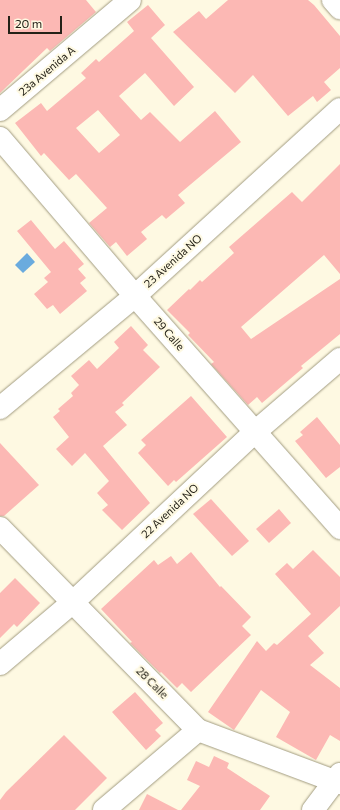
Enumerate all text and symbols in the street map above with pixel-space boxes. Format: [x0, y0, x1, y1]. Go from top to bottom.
scale bar [10, 8, 64, 34]
text: 20 m [15, 16, 42, 30]
street label: 23a Avenida A [16, 44, 78, 98]
street label: 23 Avenida NO [141, 231, 205, 291]
street label: 29 Calle [151, 315, 187, 353]
street label: 22 Avenida NO [139, 481, 201, 541]
street label: 28 Calle [133, 664, 171, 702]

